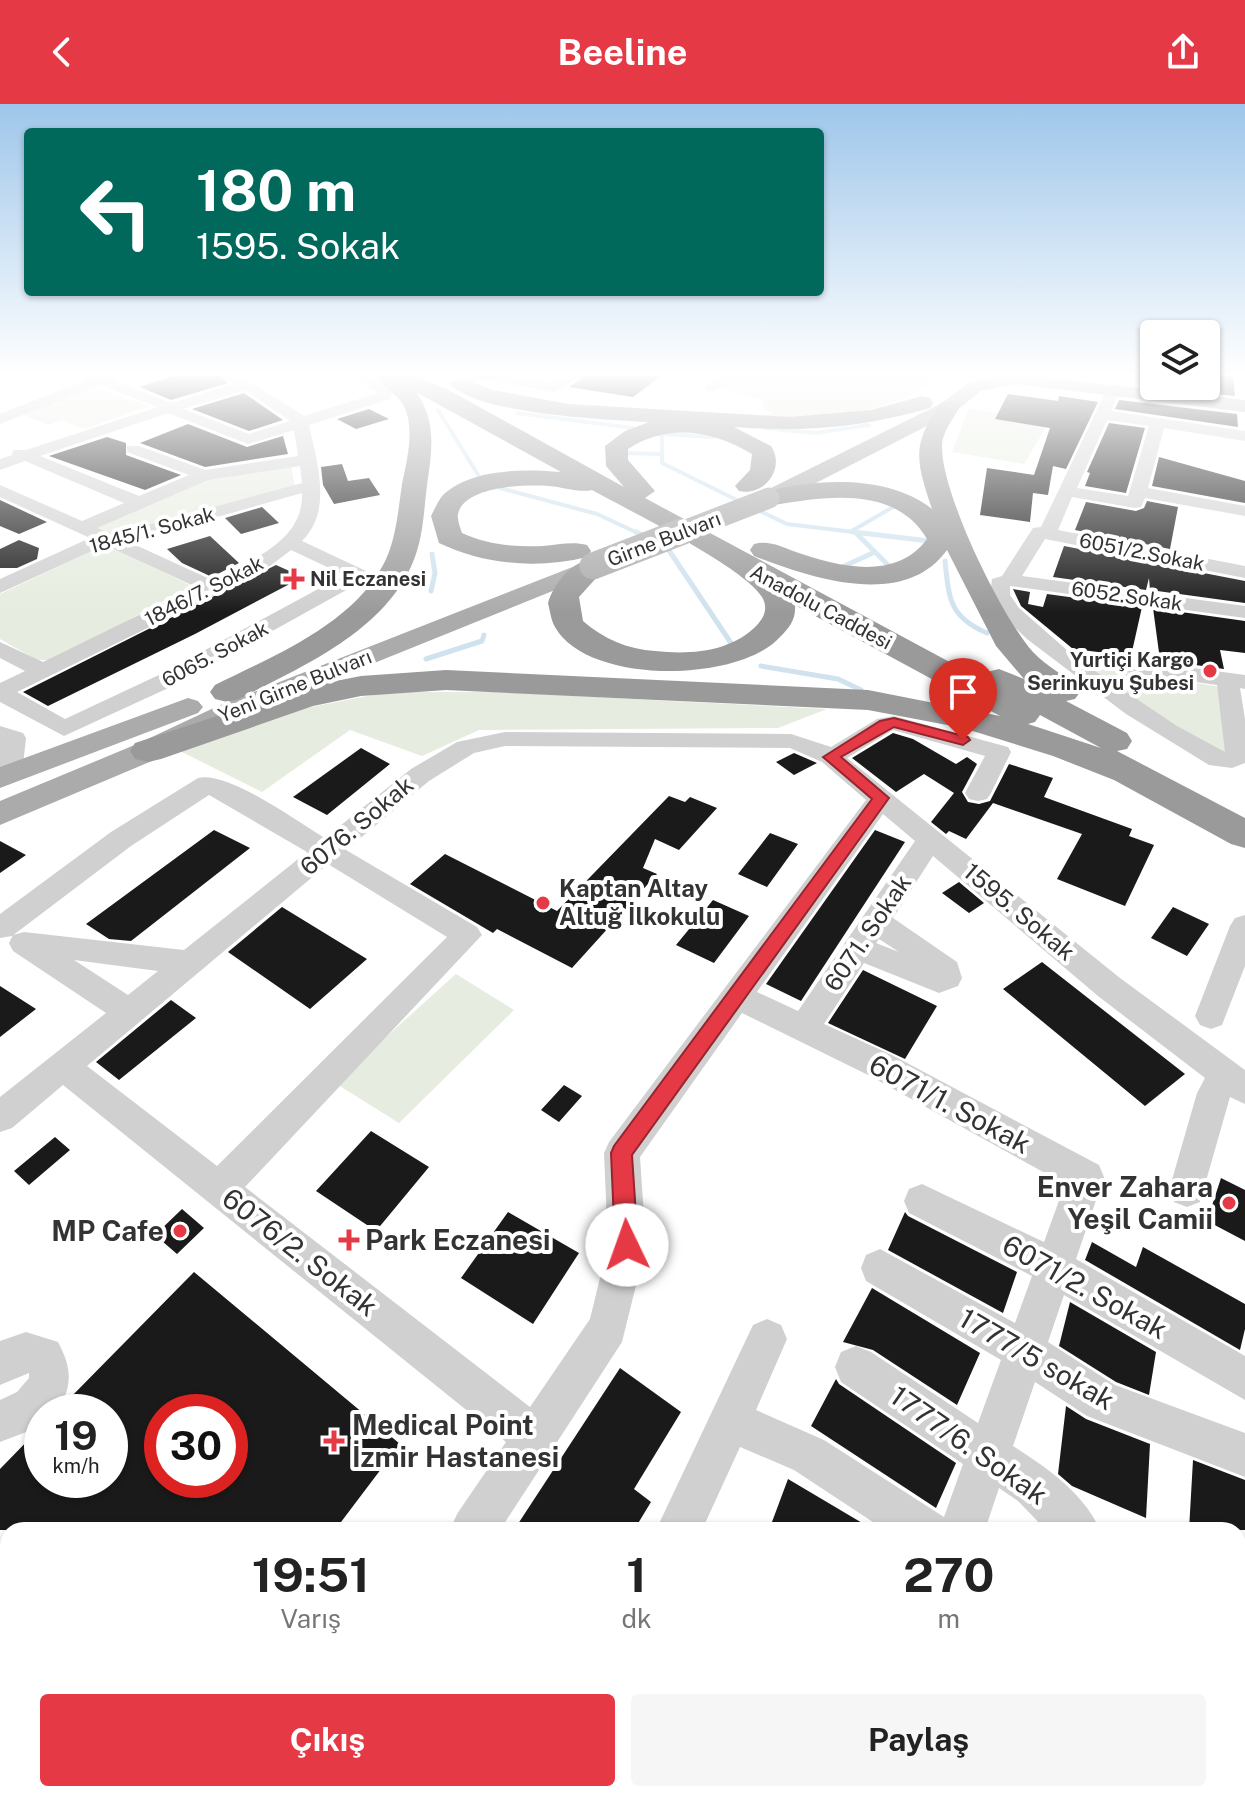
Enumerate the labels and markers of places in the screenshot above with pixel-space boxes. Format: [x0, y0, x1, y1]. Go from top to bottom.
place label: Nil Eczanesi [310, 567, 426, 591]
marker: Nil Eczanesi [285, 570, 303, 588]
place label: Yurtiçi Kargo Serinkuyu Şubesi [1027, 648, 1194, 695]
pin [929, 658, 997, 740]
marker: Yurtiçi Kargo Serinkuyu Şubesi [1201, 662, 1219, 680]
place label: Kaptan Altay Altuğ İlkokulu [559, 874, 720, 930]
marker: Kaptan Altay Altuğ İlkokulu [534, 894, 552, 912]
place label: Enver Zahara Yeşil Camii [1037, 1170, 1213, 1235]
marker: Enver Zahara Yeşil Camii [1220, 1194, 1238, 1212]
place label: MP Cafe [51, 1214, 164, 1247]
marker: MP Cafe [171, 1222, 189, 1240]
place label: Park Eczanesi [365, 1223, 550, 1256]
marker: Park Eczanesi [340, 1231, 358, 1249]
place label: Medical Point İzmir Hastanesi [352, 1408, 559, 1473]
marker: Medical Point İzmir Hastanesi [323, 1430, 345, 1452]

